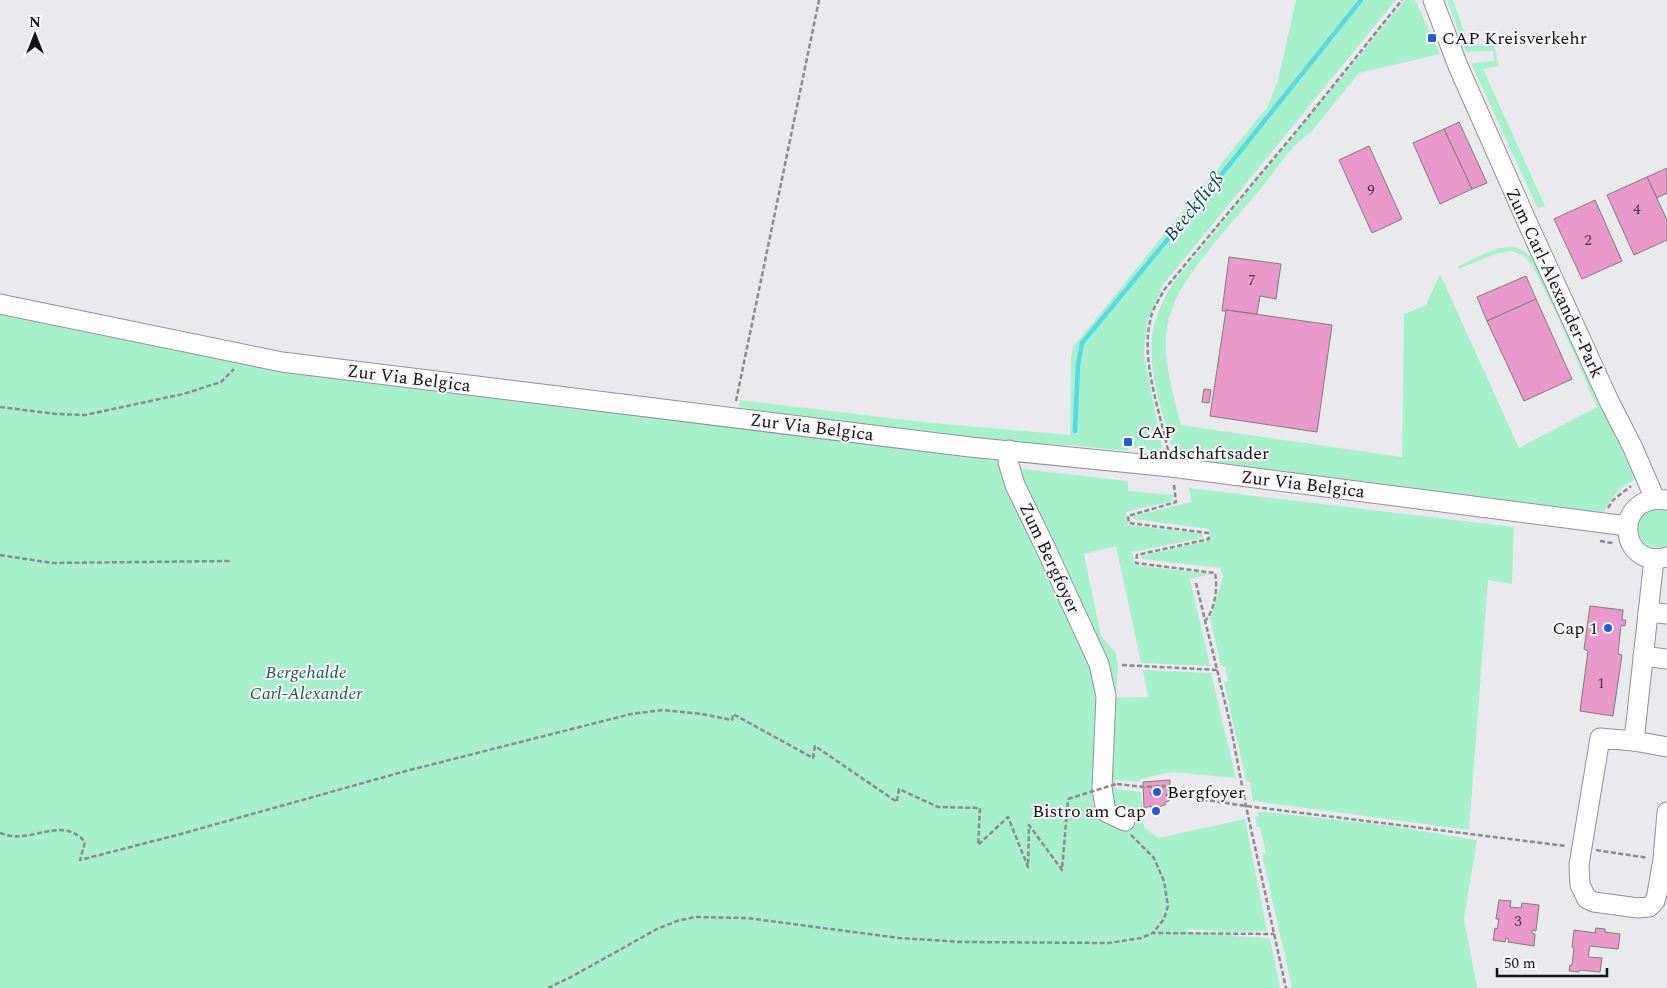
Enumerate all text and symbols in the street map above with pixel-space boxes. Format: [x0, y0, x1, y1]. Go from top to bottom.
north arrow [10, 10, 60, 60]
text: N [29, 12, 41, 33]
place label: CAP Kreisverkehr [1442, 25, 1587, 52]
marker: CAP Kreisverkehr [1426, 32, 1438, 44]
water label: Beeckfließ [1157, 166, 1231, 248]
house number: 9 [1367, 179, 1375, 202]
street label: Zum Carl-Alexander-Park [1499, 184, 1611, 383]
house number: 4 [1633, 198, 1641, 221]
house number: 2 [1584, 229, 1592, 252]
house number: 7 [1248, 269, 1256, 292]
street label: Zur Via Belgica [345, 358, 473, 400]
street label: Zur Via Belgica [748, 407, 876, 449]
place label: CAP Landschaftsader [1138, 419, 1269, 467]
marker: CAP Landschaftsader [1122, 436, 1134, 448]
street label: Zur Via Belgica [1239, 464, 1367, 506]
street label: Zum Bergfoyer [1012, 498, 1087, 618]
place label: Cap 1 [1552, 615, 1598, 642]
marker: Cap 1 [1602, 622, 1614, 634]
park label: Bergehalde Carl-Alexander [250, 659, 363, 707]
house number: 1 [1597, 672, 1605, 695]
place label: Bergfoyer [1167, 779, 1245, 806]
marker: Bergfoyer [1151, 786, 1163, 798]
place label: Bistro am Cap [1032, 798, 1146, 825]
marker: Bistro am Cap [1150, 805, 1162, 817]
house number: 3 [1514, 910, 1522, 933]
scale bar [1497, 946, 1607, 978]
text: 50 m [1504, 952, 1536, 975]

